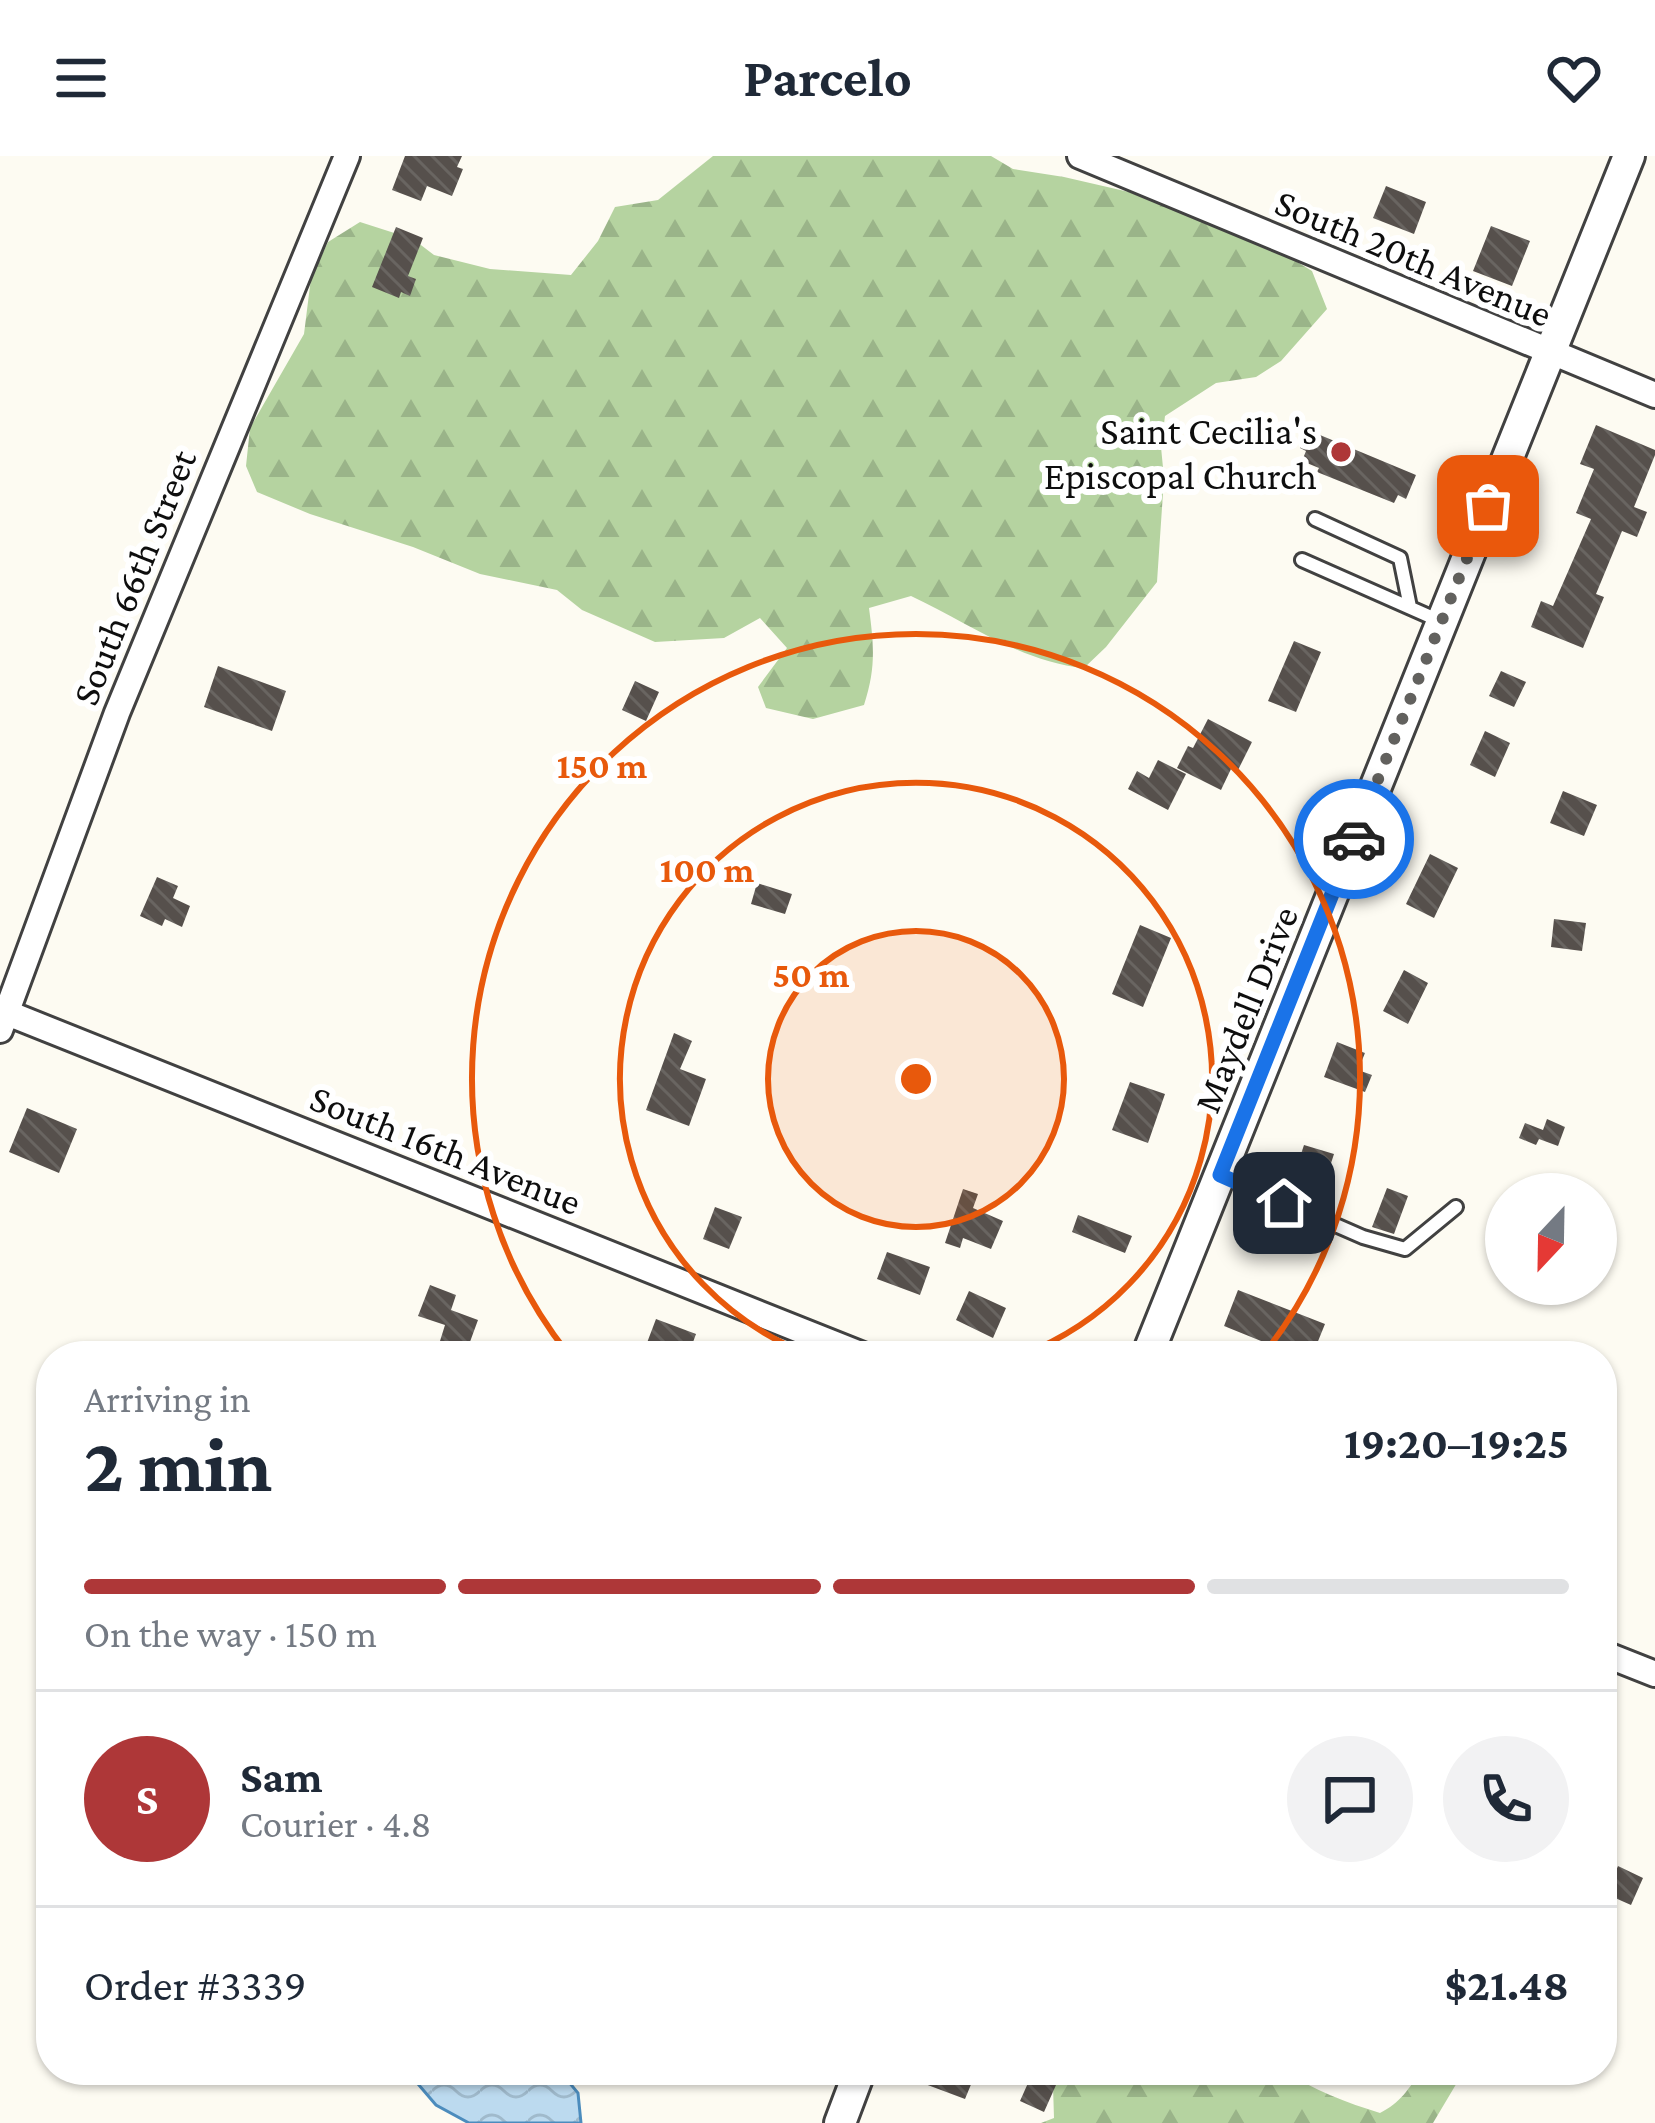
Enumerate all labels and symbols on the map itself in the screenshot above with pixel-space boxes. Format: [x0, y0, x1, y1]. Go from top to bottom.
street label: South 20th Avenue [1269, 180, 1558, 335]
place label: Saint Cecilia's Episcopal Church [1044, 409, 1317, 498]
marker: Saint Cecilia's Episcopal Church [1328, 439, 1354, 465]
street label: South 66th Street [63, 442, 205, 711]
pin [1437, 455, 1539, 557]
text: 150 m [557, 746, 648, 786]
courier [1294, 779, 1414, 899]
text: 100 m [660, 850, 755, 890]
street label: Maydell Drive [1185, 900, 1307, 1119]
text: 50 m [773, 955, 850, 995]
centre of rings [895, 1058, 937, 1100]
street label: South 16th Avenue [304, 1076, 587, 1223]
pin [1233, 1152, 1335, 1254]
north arrow [1485, 1173, 1617, 1305]

